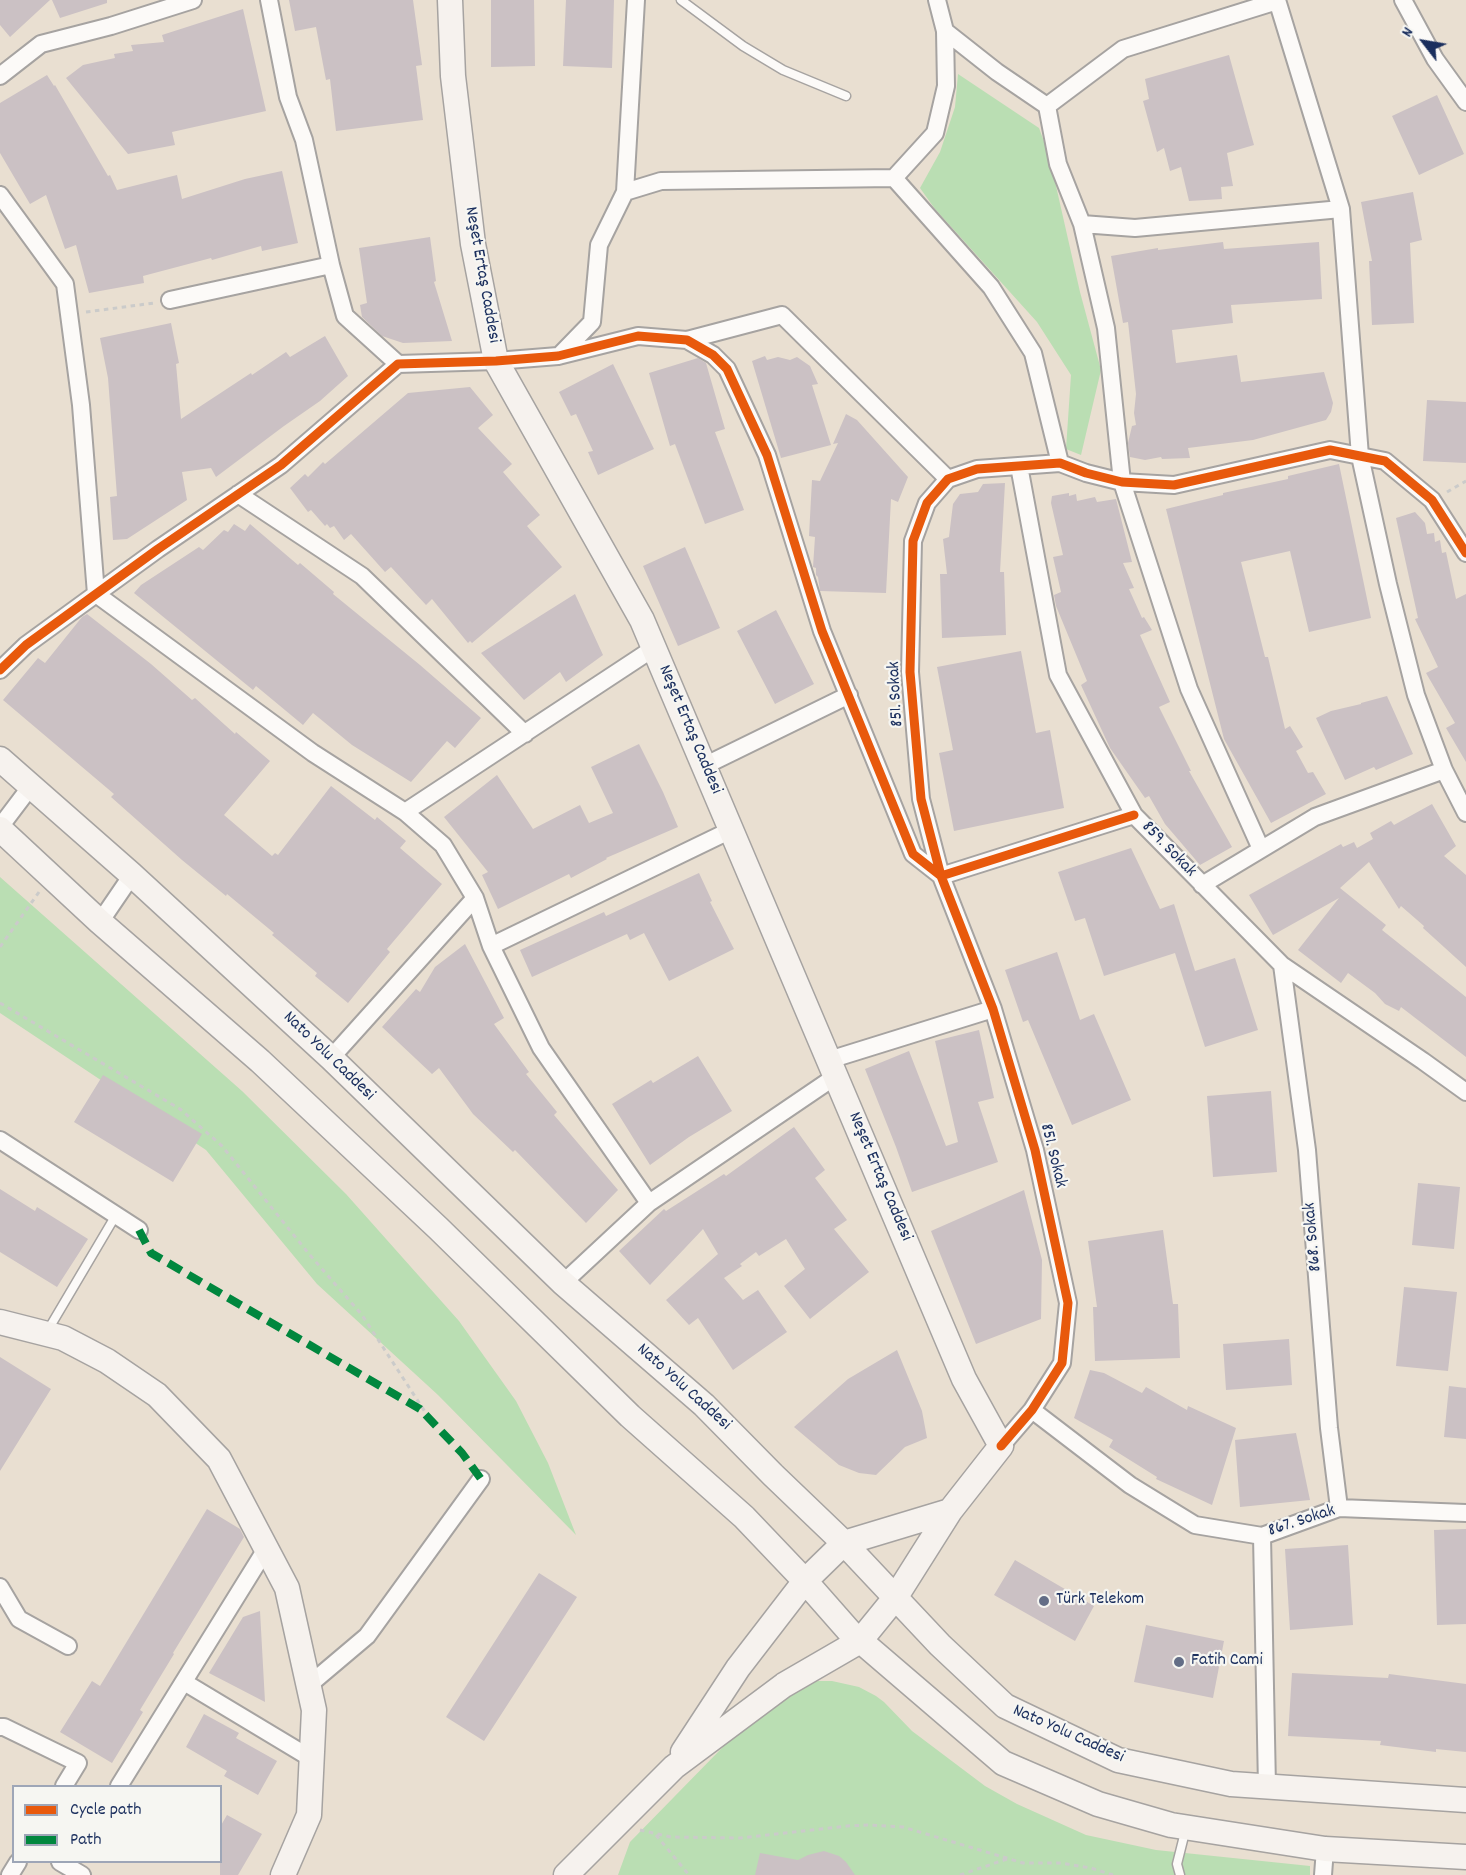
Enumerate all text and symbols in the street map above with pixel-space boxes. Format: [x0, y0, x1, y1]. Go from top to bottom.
north arrow [1394, 12, 1454, 72]
text: N [1396, 23, 1420, 42]
street label: Neşet Ertaş Caddesi [458, 205, 504, 345]
street label: 851. Sokak [884, 661, 910, 727]
street label: Neşet Ertaş Caddesi [652, 662, 726, 798]
street label: 859. Sokak [1136, 817, 1200, 883]
street label: Nato Yolu Caddesi [277, 1008, 379, 1106]
street label: Neşet Ertaş Caddesi [842, 1109, 916, 1245]
street label: 851. Sokak [1034, 1121, 1070, 1191]
street label: 868. Sokak [1300, 1201, 1328, 1273]
street label: Nato Yolu Caddesi [631, 1340, 735, 1436]
street label: 867. Sokak [1266, 1501, 1338, 1543]
place label: Türk Telekom [1056, 1590, 1144, 1612]
marker: Türk Telekom [1037, 1594, 1051, 1608]
place label: Fatih Cami [1191, 1651, 1263, 1673]
marker: Fatih Cami [1172, 1655, 1186, 1669]
street label: Nato Yolu Caddesi [1009, 1701, 1127, 1769]
legend [12, 1785, 222, 1863]
text: Cycle path [70, 1798, 141, 1823]
text: Path [70, 1828, 102, 1853]

